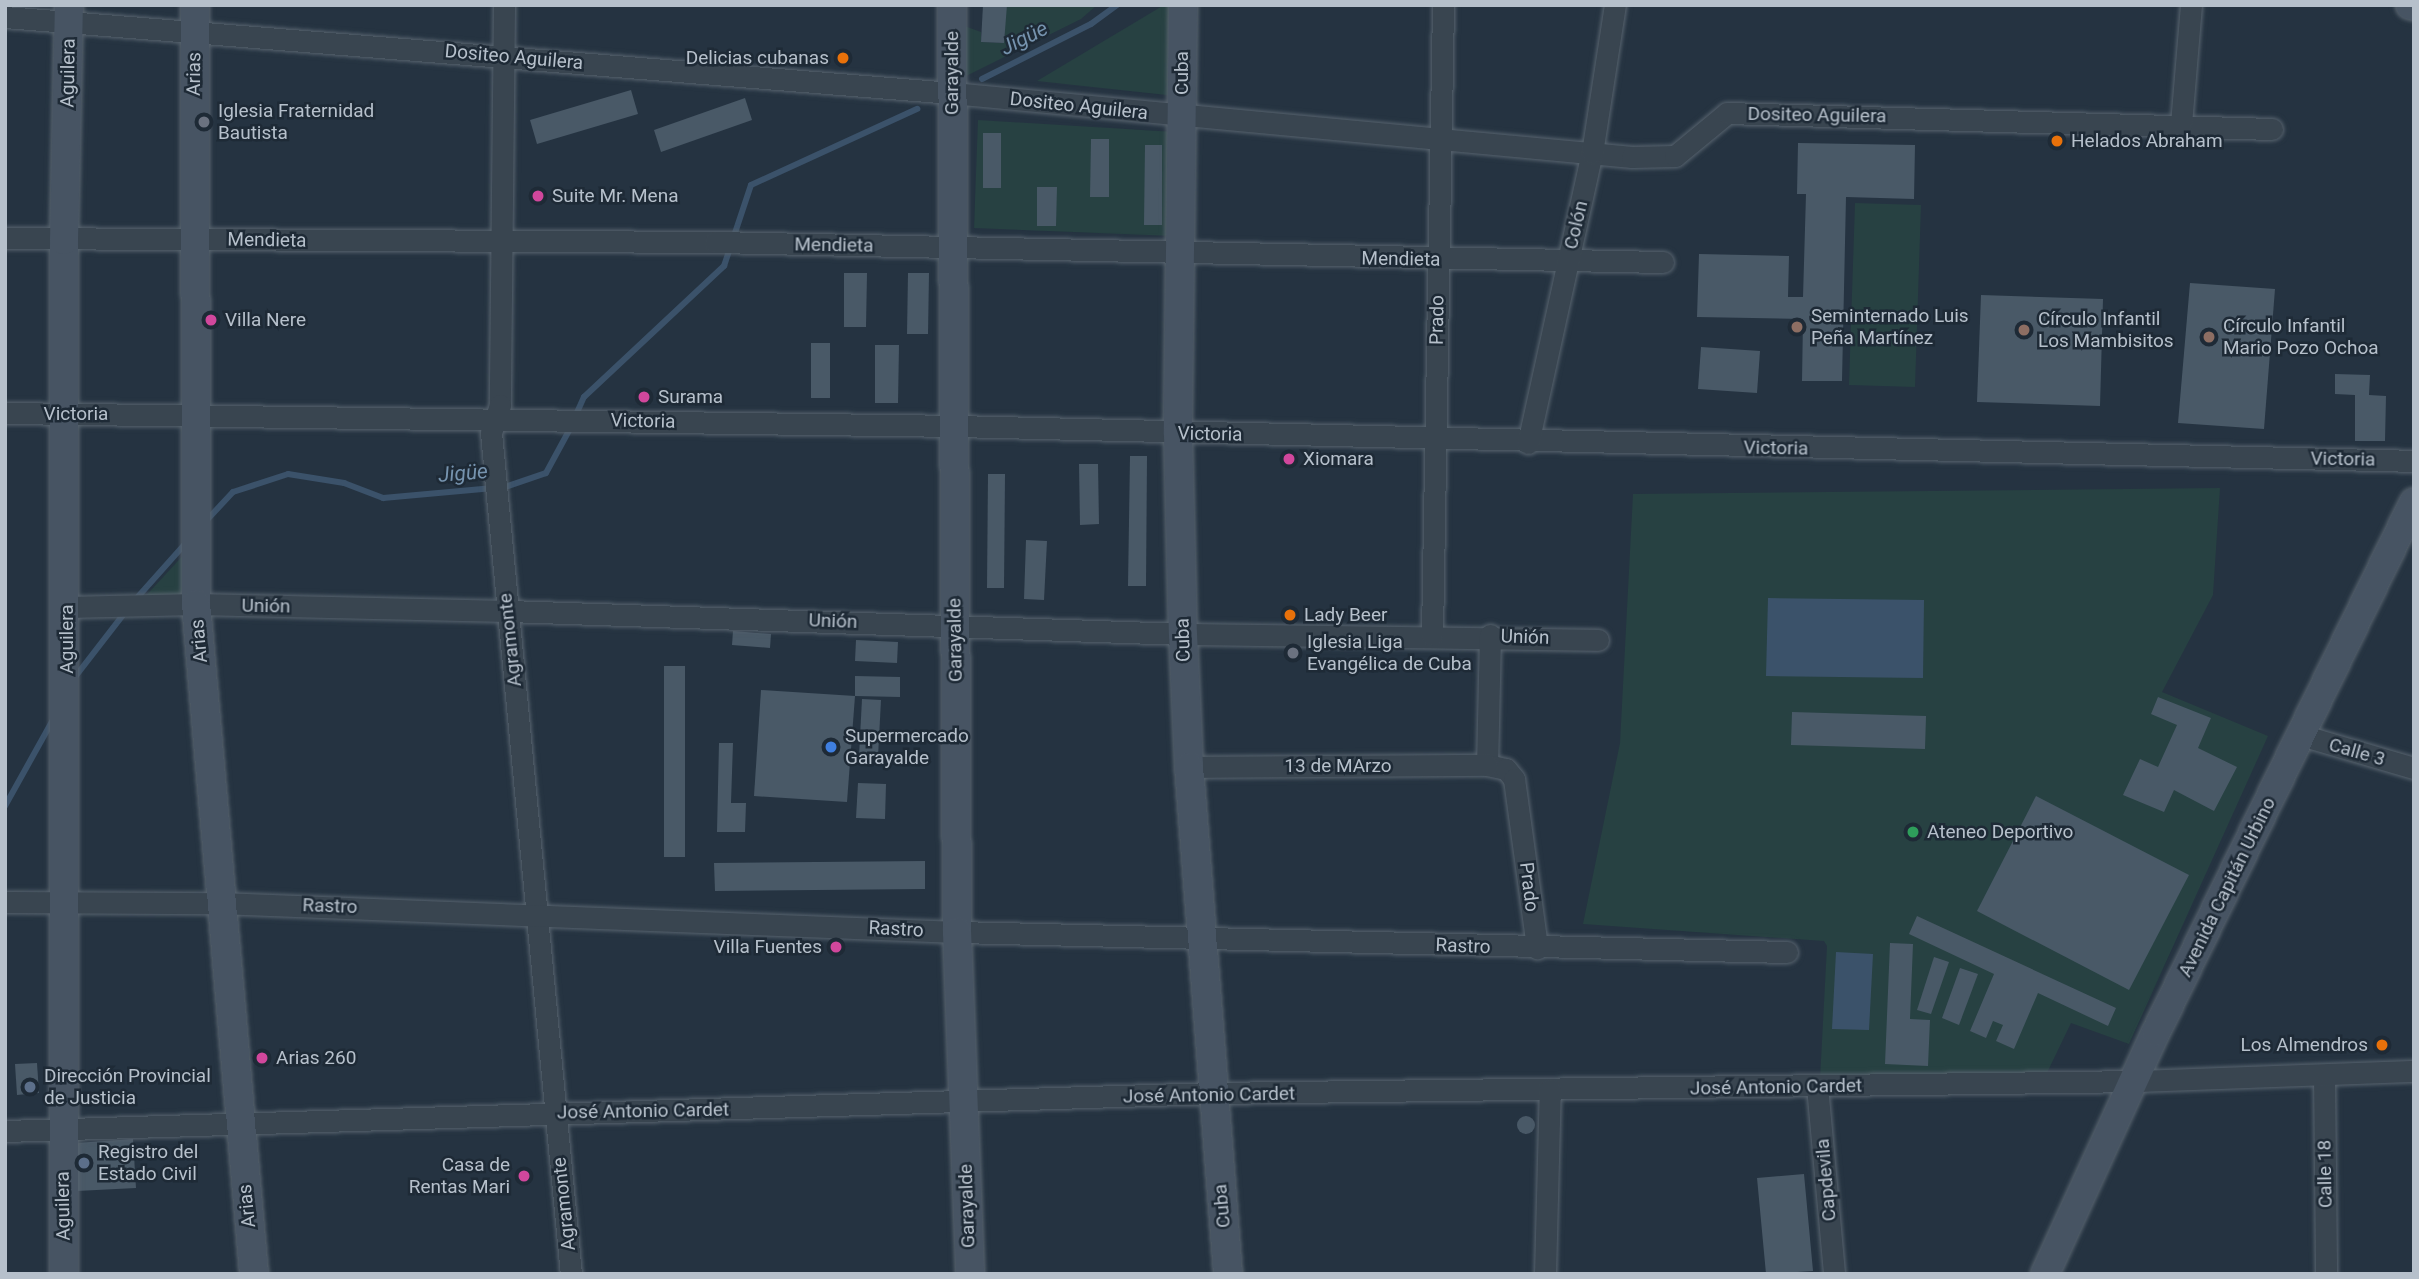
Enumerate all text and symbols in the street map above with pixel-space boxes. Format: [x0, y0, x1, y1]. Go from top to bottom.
water label: Jigüe [996, 16, 1052, 60]
street label: Garayalde [941, 31, 963, 115]
street label: Aguilera [56, 38, 80, 108]
street label: Dositeo Aguilera [444, 40, 584, 74]
place label: Delicias cubanas [686, 47, 829, 69]
marker: Delicias cubanas [835, 50, 851, 66]
street label: Cuba [1171, 51, 1193, 95]
street label: Arias [182, 52, 206, 96]
street label: Dositeo Aguilera [1009, 87, 1149, 125]
place label: Iglesia Fraternidad Bautista [218, 100, 374, 144]
street label: Dositeo Aguilera [1747, 102, 1887, 128]
marker: Iglesia Fraternidad Bautista [196, 114, 212, 130]
place label: Helados Abraham [2071, 130, 2223, 152]
marker: Helados Abraham [2049, 133, 2065, 149]
place label: Suite Mr. Mena [552, 185, 678, 207]
marker: Suite Mr. Mena [530, 188, 546, 204]
street label: Colón [1559, 198, 1593, 252]
street label: Mendieta [227, 228, 307, 252]
street label: Mendieta [794, 233, 874, 257]
street label: Mendieta [1361, 247, 1441, 271]
street label: Prado [1425, 295, 1449, 345]
place label: Seminternado Luis Peña Martínez [1811, 305, 1969, 349]
place label: Círculo Infantil Los Mambisitos [2038, 308, 2174, 352]
place label: Villa Nere [225, 309, 306, 331]
marker: Villa Nere [203, 312, 219, 328]
place label: Círculo Infantil Mario Pozo Ochoa [2223, 315, 2379, 359]
marker: Seminternado Luis Peña Martínez [1789, 319, 1805, 335]
marker: Círculo Infantil Los Mambisitos [2016, 322, 2032, 338]
marker: Círculo Infantil Mario Pozo Ochoa [2201, 329, 2217, 345]
place label: Surama [658, 386, 723, 408]
marker: Surama [636, 389, 652, 405]
street label: Victoria [44, 403, 108, 425]
street label: Victoria [610, 409, 676, 433]
street label: Victoria [1177, 422, 1243, 446]
street label: Victoria [1743, 436, 1809, 460]
street label: Victoria [2310, 447, 2376, 471]
place label: Xiomara [1303, 448, 1374, 470]
marker: Xiomara [1281, 451, 1297, 467]
water label: Jigüe [437, 458, 489, 488]
street label: Agramonte [494, 592, 526, 688]
street label: Unión [241, 594, 291, 618]
street label: Garayalde [943, 598, 967, 682]
street label: Aguilera [56, 604, 78, 674]
place label: Lady Beer [1304, 604, 1387, 626]
marker: Lady Beer [1282, 607, 1298, 623]
street label: Unión [808, 609, 858, 633]
street label: Arias [186, 618, 212, 664]
street label: Cuba [1171, 618, 1195, 662]
street label: Unión [1500, 625, 1550, 649]
place label: Iglesia Liga Evangélica de Cuba [1307, 631, 1472, 675]
marker: Iglesia Liga Evangélica de Cuba [1285, 645, 1301, 661]
place label: Supermercado Garayalde [845, 725, 969, 769]
street label: Calle 3 [2326, 733, 2388, 771]
marker: Supermercado Garayalde [823, 739, 839, 755]
street label: 13 de MArzo [1284, 755, 1392, 777]
street label: Avenida Capitán Urbino [2174, 793, 2280, 981]
place label: Ateneo Deportivo [1927, 821, 2073, 843]
marker: Ateneo Deportivo [1905, 824, 1921, 840]
street label: Prado [1515, 861, 1543, 913]
street label: Rastro [302, 894, 358, 918]
street label: Rastro [868, 916, 924, 942]
street label: Rastro [1435, 934, 1491, 958]
place label: Villa Fuentes [714, 936, 822, 958]
marker: Villa Fuentes [828, 939, 844, 955]
place label: Los Almendros [2241, 1034, 2368, 1056]
marker: Los Almendros [2374, 1037, 2390, 1053]
place label: Arias 260 [276, 1047, 356, 1069]
marker: Arias 260 [254, 1050, 270, 1066]
place label: Dirección Provincial de Justicia [44, 1065, 211, 1109]
street label: José Antonio Cardet [1690, 1074, 1862, 1100]
marker: Dirección Provincial de Justicia [22, 1079, 38, 1095]
street label: José Antonio Cardet [1123, 1082, 1295, 1108]
street label: José Antonio Cardet [557, 1098, 729, 1124]
street label: Capdevila [1811, 1138, 1841, 1222]
street label: Calle 18 [2313, 1140, 2337, 1208]
place label: Registro del Estado Civil [98, 1141, 198, 1185]
place label: Casa de Rentas Mari [409, 1154, 510, 1198]
marker: Registro del Estado Civil [76, 1155, 92, 1171]
street label: Agramonte [548, 1156, 580, 1252]
street label: Garayalde [954, 1164, 980, 1248]
marker: Casa de Rentas Mari [516, 1168, 532, 1184]
street label: Aguilera [51, 1171, 75, 1241]
street label: Arias [233, 1183, 261, 1229]
street label: Cuba [1209, 1183, 1235, 1229]

